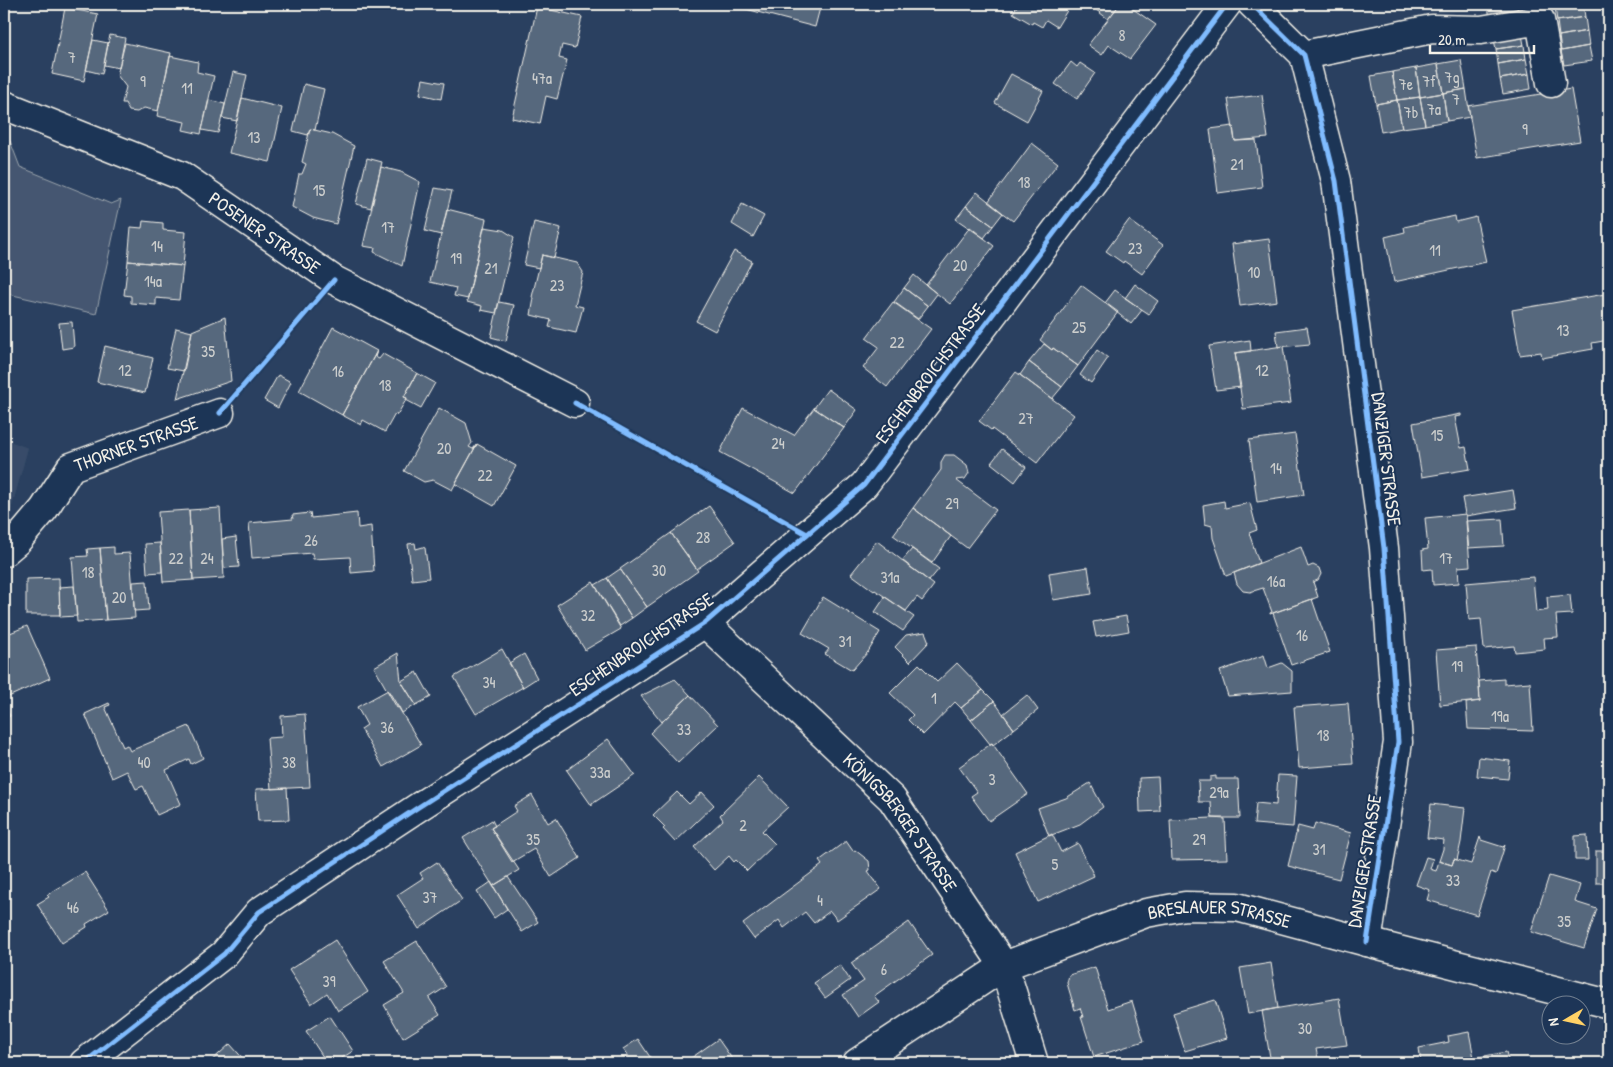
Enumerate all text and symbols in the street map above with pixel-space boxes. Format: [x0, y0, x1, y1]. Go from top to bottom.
scale bar [1430, 22, 1534, 54]
house number: 8 [1119, 24, 1126, 46]
text: 20 m [1438, 29, 1465, 50]
house number: 7 [68, 46, 76, 68]
house number: 7g [1444, 66, 1460, 88]
house number: 47a [532, 67, 552, 89]
house number: 9 [140, 70, 146, 92]
house number: 7f [1422, 70, 1436, 92]
house number: 7e [1399, 73, 1414, 95]
house number: 11 [181, 77, 193, 99]
house number: 7 [1452, 88, 1460, 110]
house number: 7a [1427, 98, 1441, 120]
house number: 7b [1404, 101, 1418, 123]
house number: 9 [1522, 118, 1528, 140]
house number: 13 [248, 126, 260, 148]
house number: 21 [1230, 153, 1244, 175]
house number: 18 [1018, 171, 1030, 193]
house number: 15 [313, 179, 326, 201]
street label: POSENER STRASSE [204, 185, 326, 280]
house number: 17 [381, 216, 395, 238]
house number: 14 [151, 235, 163, 257]
house number: 23 [1128, 237, 1142, 259]
house number: 11 [1429, 239, 1441, 261]
house number: 19 [450, 247, 462, 269]
house number: 20 [953, 254, 967, 276]
house number: 21 [484, 257, 498, 279]
house number: 10 [1248, 261, 1260, 283]
house number: 14a [144, 270, 162, 292]
house number: 23 [550, 274, 564, 296]
street label: ESCHENBROICHSTRASSE [869, 297, 992, 448]
house number: 25 [1072, 316, 1086, 338]
house number: 13 [1557, 319, 1569, 341]
house number: 22 [890, 331, 905, 353]
house number: 35 [201, 340, 215, 362]
house number: 12 [118, 359, 132, 381]
house number: 12 [1255, 359, 1269, 381]
house number: 16 [332, 360, 344, 382]
house number: 18 [379, 374, 391, 396]
street label: DANZIGER STRASSE [1366, 391, 1408, 528]
house number: 27 [1018, 407, 1034, 429]
street label: THORNER STRASSE [70, 409, 202, 478]
house number: 15 [1431, 424, 1444, 446]
house number: 24 [771, 432, 785, 454]
house number: 20 [437, 437, 451, 459]
house number: 14 [1270, 457, 1282, 479]
house number: 22 [478, 464, 493, 486]
house number: 29 [945, 492, 959, 514]
house number: 28 [696, 526, 710, 548]
house number: 26 [304, 529, 318, 551]
house number: 22 [169, 547, 184, 569]
house number: 24 [200, 547, 214, 569]
house number: 17 [1439, 547, 1453, 569]
house number: 30 [652, 559, 666, 581]
house number: 18 [82, 561, 94, 583]
house number: 31a [880, 566, 900, 588]
house number: 16a [1267, 570, 1285, 592]
house number: 20 [112, 586, 126, 608]
street label: ESCHENBROICHSTRASSE [564, 586, 719, 702]
house number: 32 [581, 604, 596, 626]
house number: 16 [1296, 624, 1308, 646]
house number: 31 [839, 630, 852, 652]
house number: 19 [1451, 655, 1463, 677]
house number: 34 [482, 671, 496, 693]
house number: 1 [931, 687, 937, 709]
house number: 19a [1491, 705, 1509, 727]
house number: 36 [380, 716, 394, 738]
house number: 33 [677, 718, 691, 740]
house number: 18 [1317, 724, 1329, 746]
street label: KÖNIGSBERGER STRASSE [837, 747, 964, 897]
house number: 40 [137, 751, 151, 773]
house number: 38 [282, 751, 296, 773]
house number: 33a [590, 761, 610, 783]
house number: 3 [988, 768, 996, 790]
house number: 29a [1209, 781, 1229, 803]
street label: DANZIGER STRASSE [1341, 792, 1387, 929]
house number: 2 [739, 814, 747, 836]
house number: 35 [526, 828, 540, 850]
house number: 29 [1192, 828, 1206, 850]
house number: 31 [1313, 838, 1326, 860]
house number: 5 [1052, 853, 1059, 875]
house number: 33 [1446, 869, 1460, 891]
house number: 37 [422, 886, 438, 908]
house number: 4 [817, 889, 823, 911]
street label: BRESLAUER STRASSE [1145, 893, 1294, 934]
house number: 46 [67, 896, 79, 918]
house number: 35 [1557, 910, 1571, 932]
house number: 6 [881, 958, 887, 980]
house number: 39 [322, 970, 336, 992]
north arrow [1540, 994, 1590, 1044]
text: N [1543, 1016, 1563, 1027]
house number: 30 [1298, 1017, 1312, 1039]

